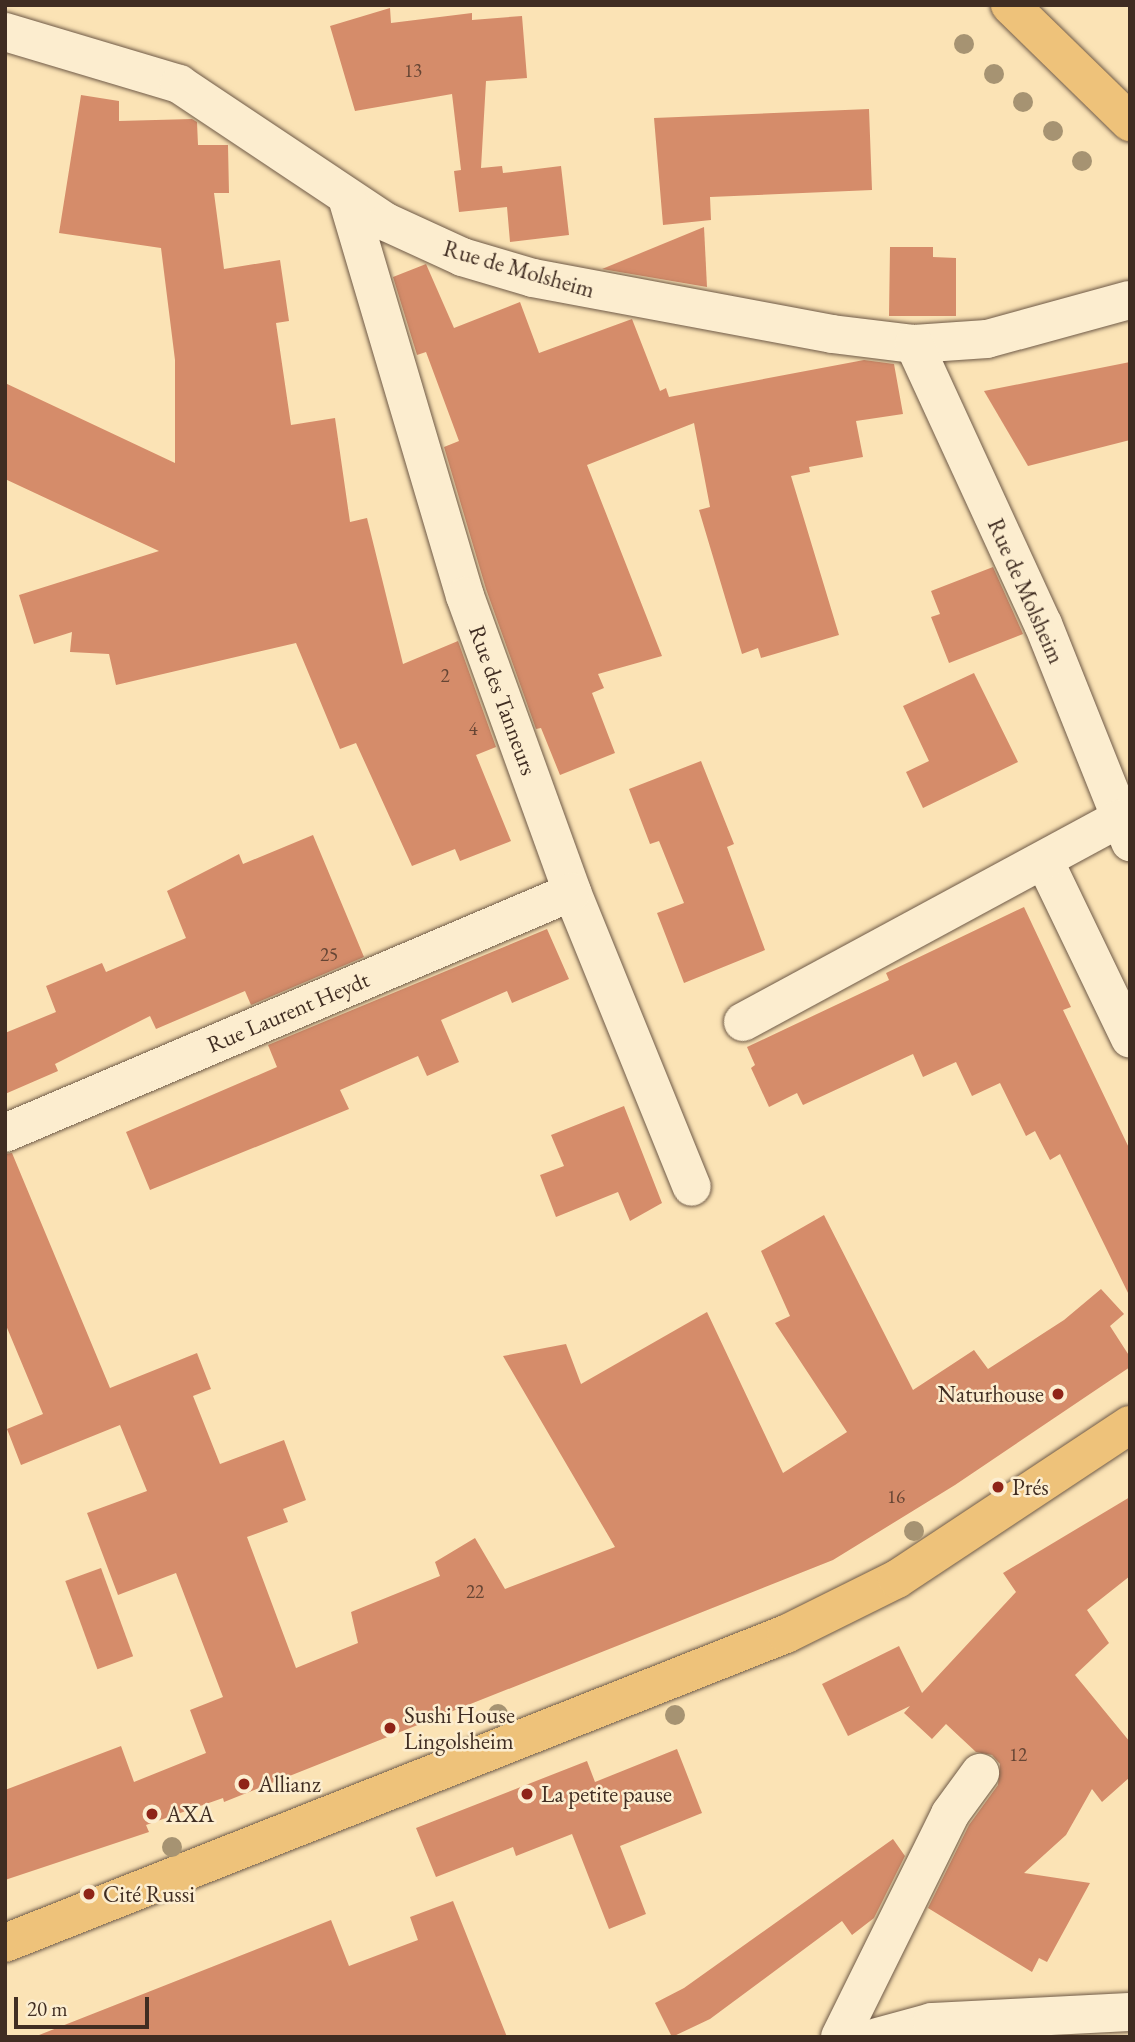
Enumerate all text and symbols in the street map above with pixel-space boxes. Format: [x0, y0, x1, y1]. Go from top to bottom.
house number: 13 [404, 60, 422, 82]
street label: Rue de Molsheim [440, 234, 598, 304]
street label: Rue de Molsheim [982, 514, 1070, 668]
street label: Rue des Tanneurs [463, 621, 543, 779]
house number: 2 [440, 665, 450, 687]
house number: 4 [468, 718, 478, 740]
house number: 25 [320, 944, 338, 966]
street label: Rue Laurent Heydt [203, 965, 373, 1059]
place label: Naturhouse [938, 1380, 1044, 1408]
marker: Naturhouse [1050, 1386, 1066, 1402]
place label: Prés [1012, 1473, 1049, 1501]
marker: Prés [990, 1479, 1006, 1495]
house number: 16 [887, 1486, 905, 1508]
house number: 22 [466, 1581, 484, 1603]
place label: Sushi House Lingolsheim [404, 1701, 515, 1755]
marker: Sushi House Lingolsheim [382, 1720, 398, 1736]
house number: 12 [1009, 1744, 1027, 1766]
place label: Allianz [258, 1770, 321, 1798]
marker: Allianz [236, 1776, 252, 1792]
place label: La petite pause [541, 1780, 672, 1808]
marker: La petite pause [519, 1786, 535, 1802]
place label: AXA [166, 1800, 214, 1828]
marker: AXA [144, 1806, 160, 1822]
place label: Cité Russi [103, 1880, 195, 1908]
marker: Cité Russi [81, 1886, 97, 1902]
scale bar [18, 1982, 152, 2026]
text: 20 m [27, 1995, 68, 2022]

